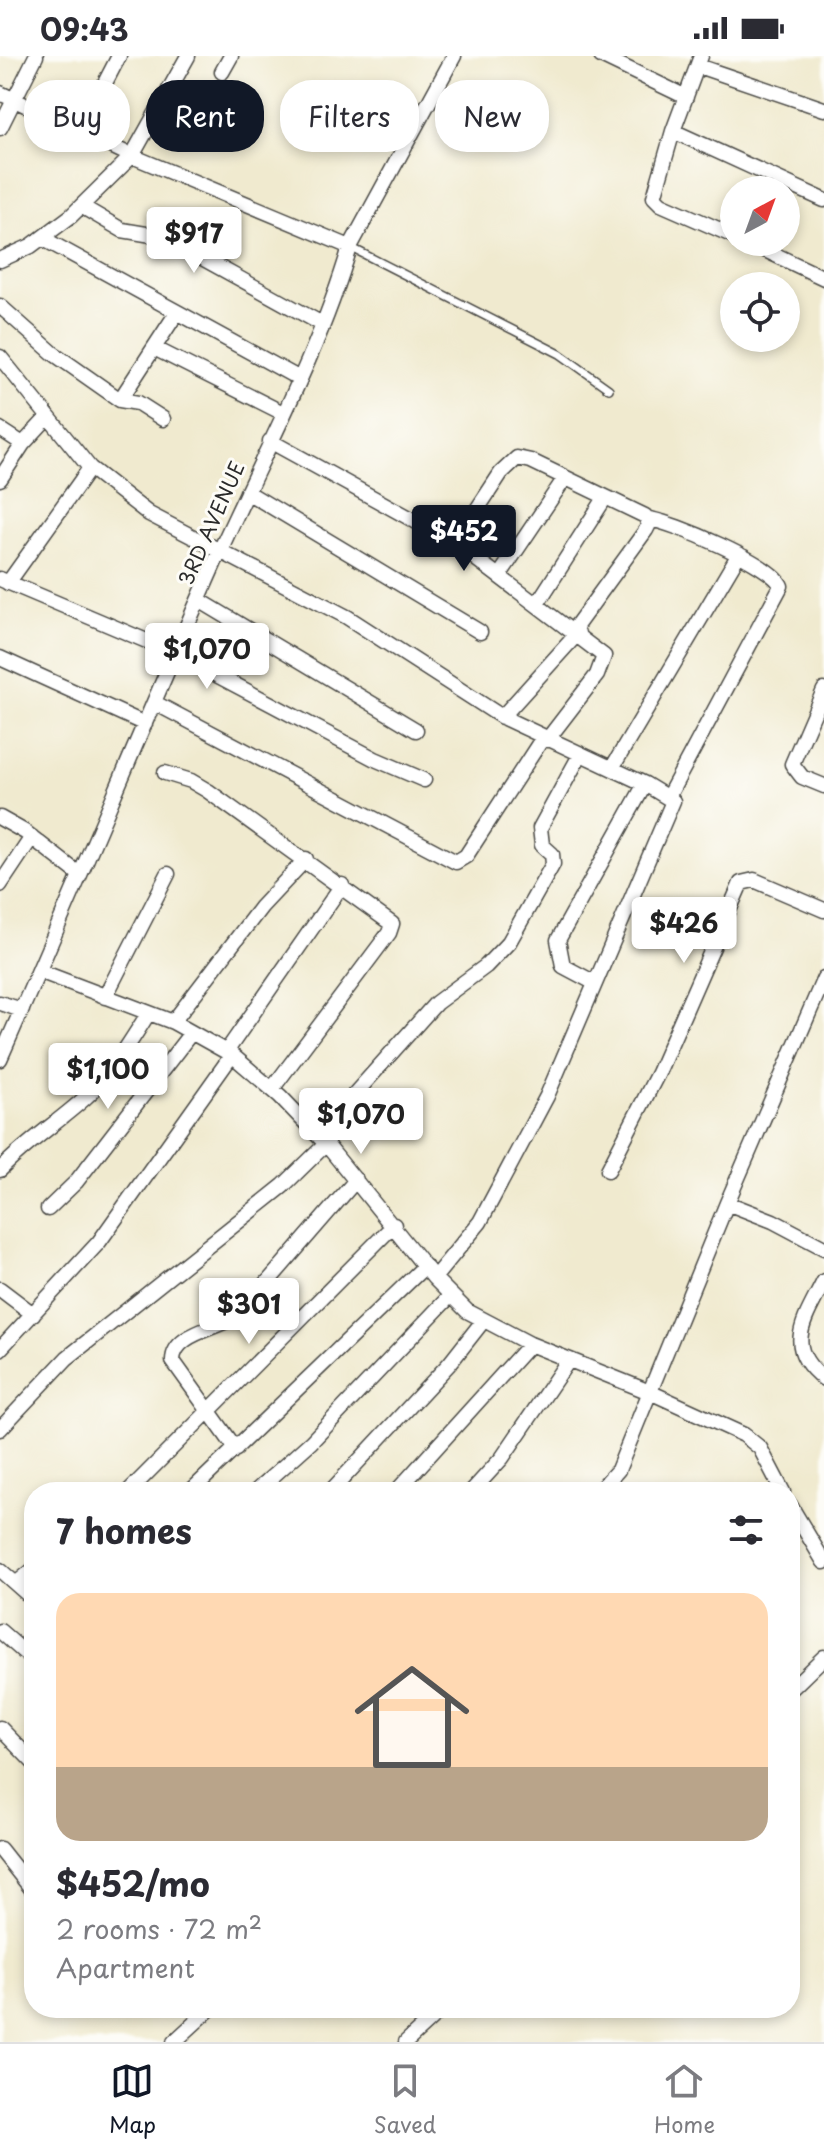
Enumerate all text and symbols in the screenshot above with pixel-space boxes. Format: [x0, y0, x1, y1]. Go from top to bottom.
text: 09:43 [40, 6, 129, 51]
chip: Buy [24, 80, 130, 152]
chip: Rent [146, 80, 264, 152]
chip: Filters [280, 80, 419, 152]
chip: New [435, 80, 549, 152]
north arrow [720, 176, 800, 256]
map controls [720, 176, 800, 352]
pin: $917 [147, 207, 241, 275]
text: $917 [165, 213, 223, 252]
button: locate [720, 272, 800, 352]
street label: 3RD AVENUE [170, 456, 252, 590]
pin: $452 [417, 505, 511, 573]
text: $452 [430, 511, 498, 550]
pin: $1,070 [142, 623, 272, 691]
text: $1,070 [163, 629, 251, 668]
pin: $426 [637, 897, 731, 965]
text: $426 [650, 903, 718, 942]
pin: $1,100 [43, 1043, 173, 1111]
text: $1,100 [66, 1049, 150, 1088]
pin: $1,070 [296, 1088, 426, 1156]
text: $1,070 [317, 1094, 405, 1133]
pin: $301 [202, 1278, 296, 1346]
text: $301 [217, 1284, 281, 1323]
text: 7 homes [56, 1504, 192, 1556]
icon: filters [724, 1508, 768, 1552]
icon: home [340, 1645, 484, 1789]
text: $452/mo [56, 1857, 210, 1909]
text: 2 rooms · 72 m² [56, 1909, 262, 1948]
text: Apartment [56, 1948, 195, 1987]
tab: Map [109, 2059, 156, 2140]
tab: Saved [374, 2059, 436, 2140]
tab: Home [654, 2059, 715, 2140]

